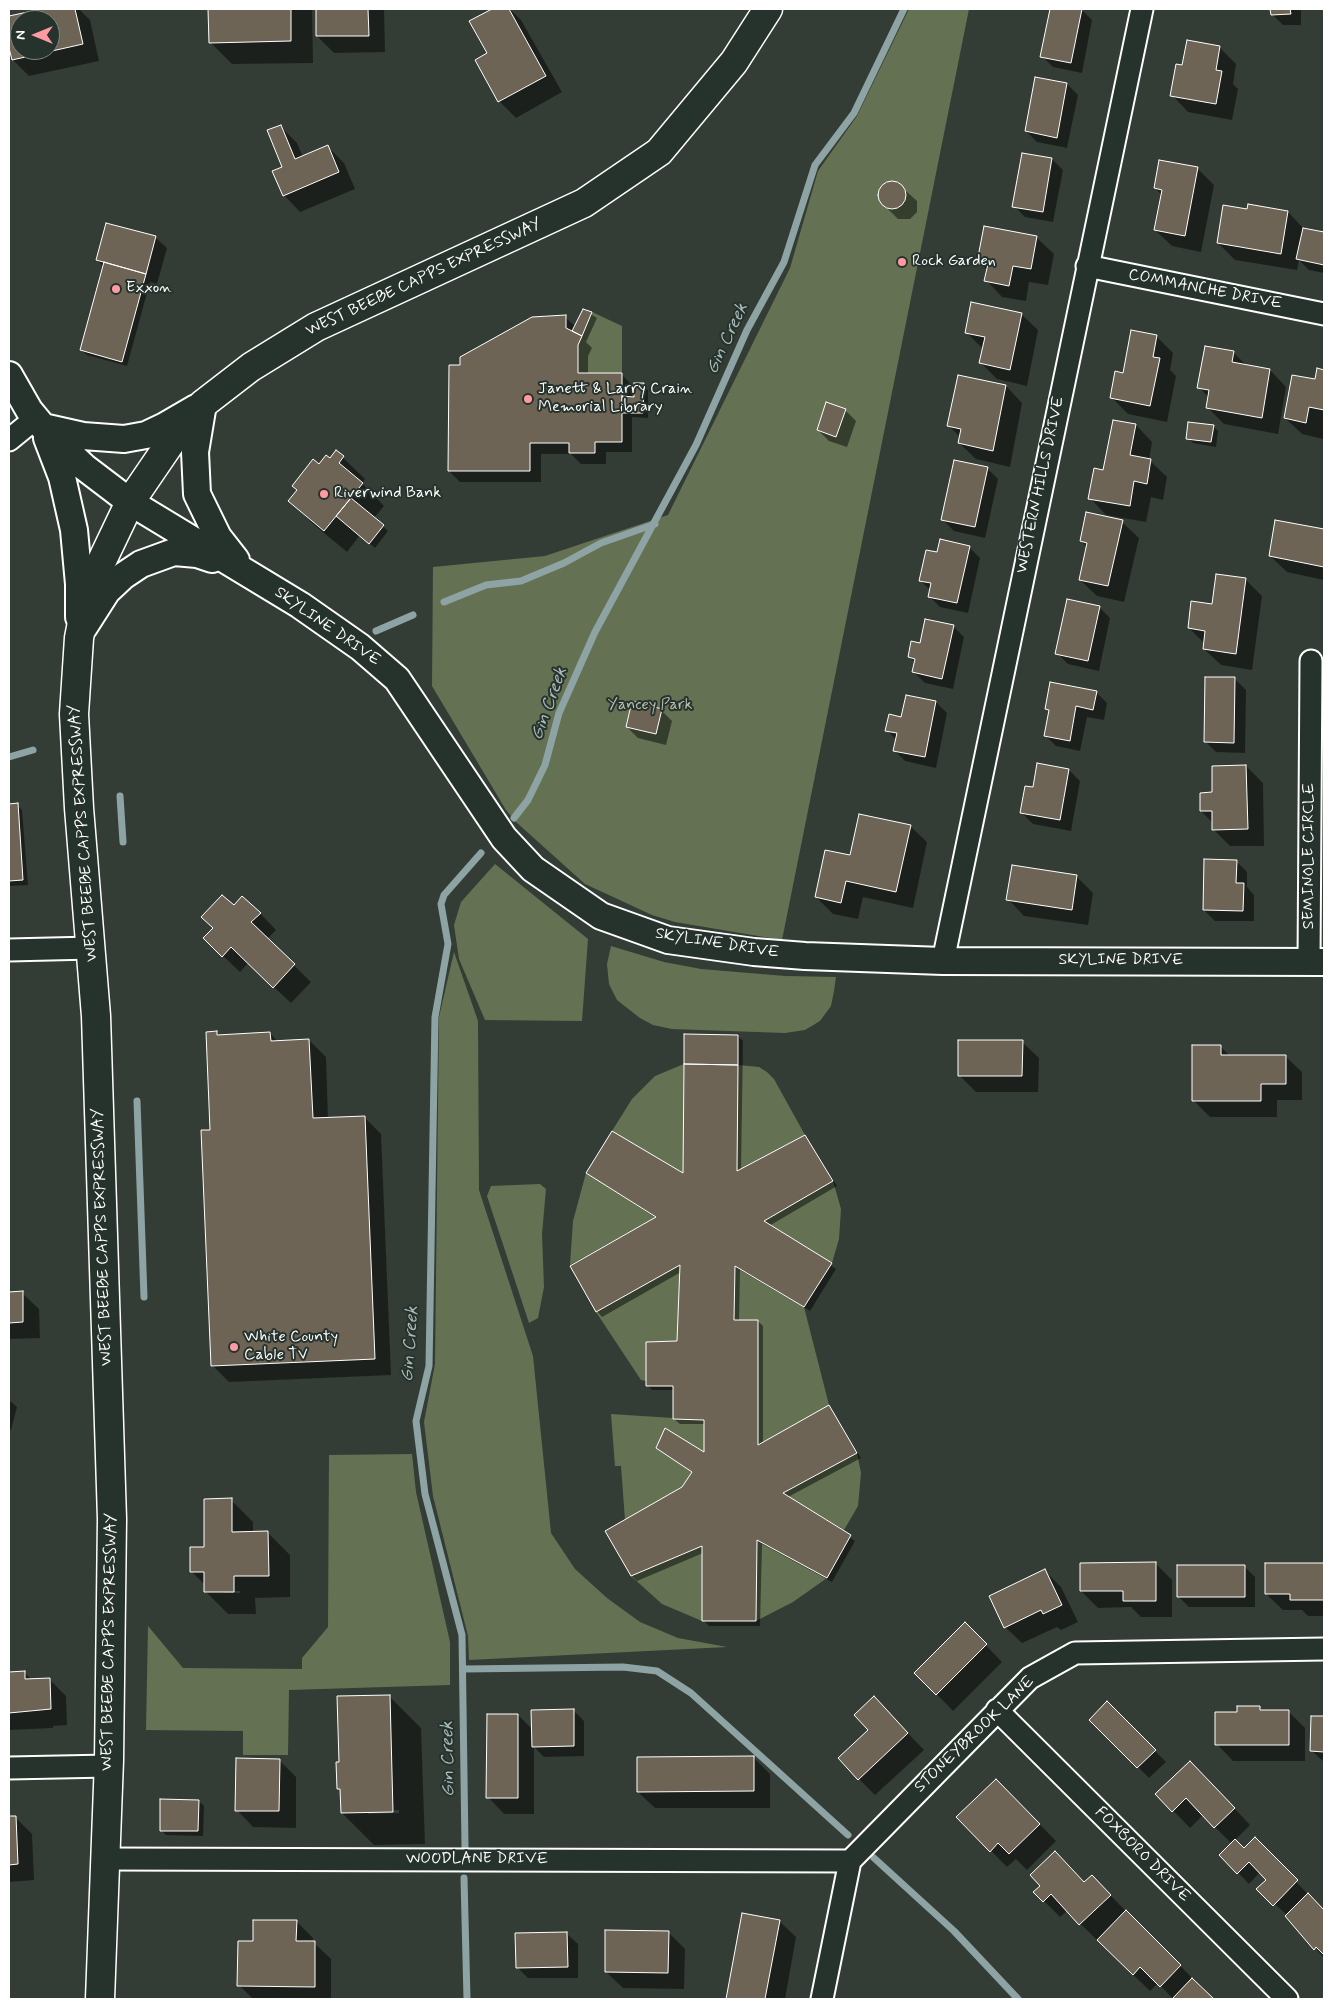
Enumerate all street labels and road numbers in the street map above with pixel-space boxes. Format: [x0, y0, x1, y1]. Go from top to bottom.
street label: WEST BEEBE CAPPS EXPRESSWAY [303, 215, 545, 341]
street label: COMMANCHE DRIVE [1127, 266, 1283, 314]
street label: WESTERN HILLS DRIVE [1013, 395, 1069, 575]
street label: SKYLINE DRIVE [270, 583, 384, 671]
street label: WEST BEEBE CAPPS EXPRESSWAY [65, 704, 103, 962]
street label: SEMINOLE CIRCLE [1300, 783, 1320, 929]
street label: SKYLINE DRIVE [654, 925, 780, 963]
street label: SKYLINE DRIVE [1059, 951, 1183, 971]
street label: WEST BEEBE CAPPS EXPRESSWAY [89, 1108, 117, 1366]
street label: WEST BEEBE CAPPS EXPRESSWAY [98, 1513, 122, 1771]
street label: STONEYBROOK LANE [911, 1673, 1039, 1797]
street label: FOXBORO DRIVE [1090, 1803, 1194, 1907]
street label: WOODLANE DRIVE [406, 1850, 548, 1870]

